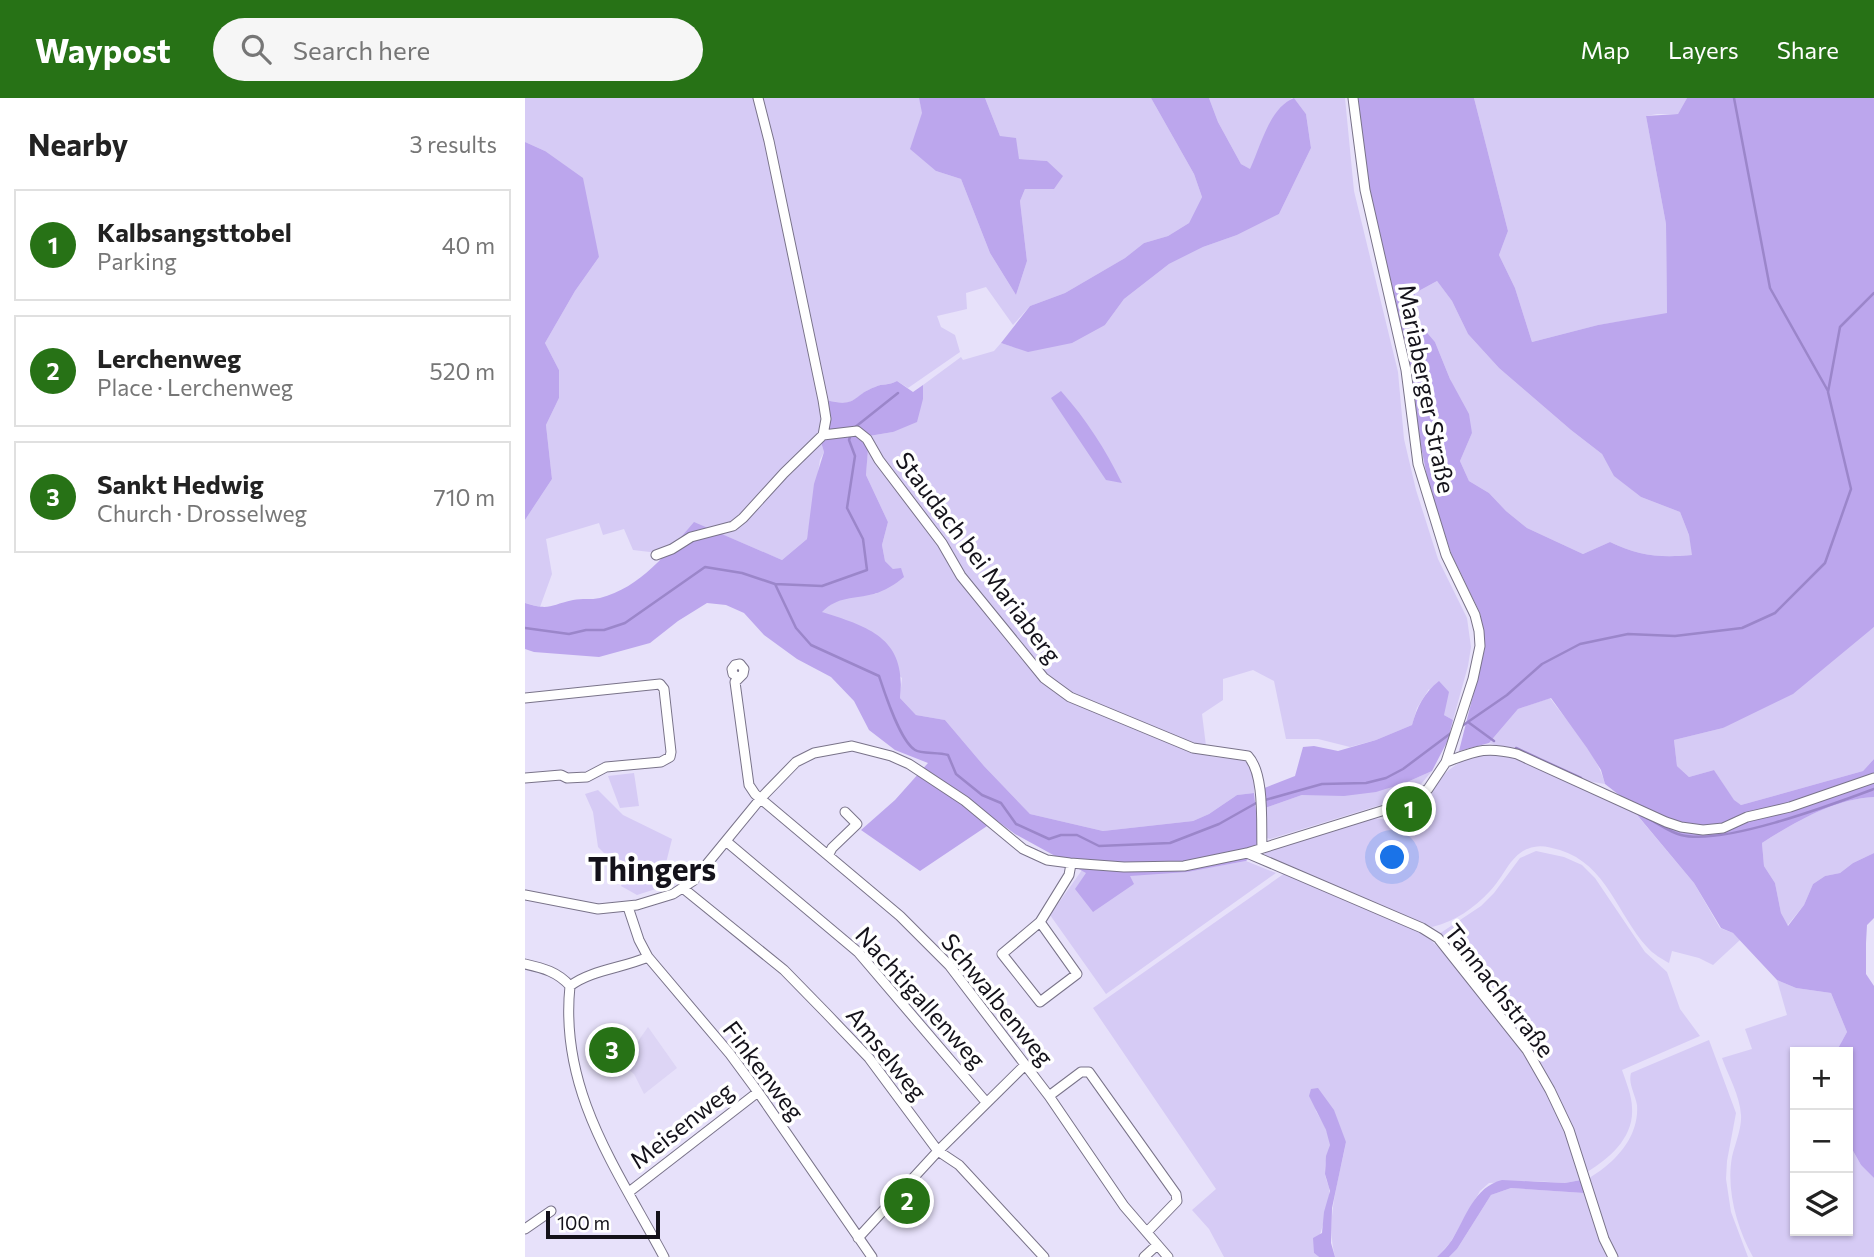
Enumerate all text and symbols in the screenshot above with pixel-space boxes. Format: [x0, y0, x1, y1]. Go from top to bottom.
search box [213, 18, 703, 81]
text: Waypost [35, 29, 171, 70]
icon: search [237, 30, 275, 68]
text: Search here [293, 34, 430, 65]
text: Map [1581, 35, 1630, 64]
text: Layers [1668, 35, 1739, 64]
text: Share [1777, 35, 1839, 64]
text: Nearby [28, 125, 128, 162]
text: 3 results [410, 130, 497, 158]
text: Kalbsangsttobel [97, 216, 292, 247]
text: 1 [48, 231, 58, 259]
text: 40 m [442, 231, 495, 259]
text: Parking [97, 247, 177, 275]
street label: Mariaberger Straße [1393, 282, 1462, 496]
text: Lerchenweg [97, 342, 241, 373]
text: 2 [46, 357, 60, 385]
text: 520 m [430, 357, 495, 385]
text: Place · Lerchenweg [97, 373, 293, 401]
street label: Staudach bei Mariaberg [890, 446, 1068, 668]
text: Sankt Hedwig [97, 468, 264, 499]
text: 3 [46, 483, 60, 511]
text: 710 m [434, 483, 495, 511]
text: Church · Drosselweg [97, 499, 307, 527]
pin: 1 [1386, 783, 1432, 835]
your location [1375, 840, 1409, 874]
district label: Thingers [588, 848, 716, 888]
street label: Tannachstraße [1439, 918, 1561, 1063]
street label: Nachtigallenweg [850, 920, 992, 1074]
street label: Schwalbenweg [936, 927, 1060, 1071]
street label: Amselweg [841, 1001, 934, 1106]
street label: Finkenweg [717, 1015, 811, 1125]
pin: 3 [589, 1024, 635, 1076]
map controls [1790, 1047, 1853, 1236]
button: + [1790, 1047, 1853, 1110]
street label: Meisenweg [624, 1075, 739, 1174]
button: − [1790, 1110, 1853, 1173]
button: layers [1790, 1173, 1853, 1236]
pin: 2 [884, 1175, 930, 1227]
scale bar [546, 1208, 660, 1240]
text: 100 m [557, 1211, 610, 1234]

